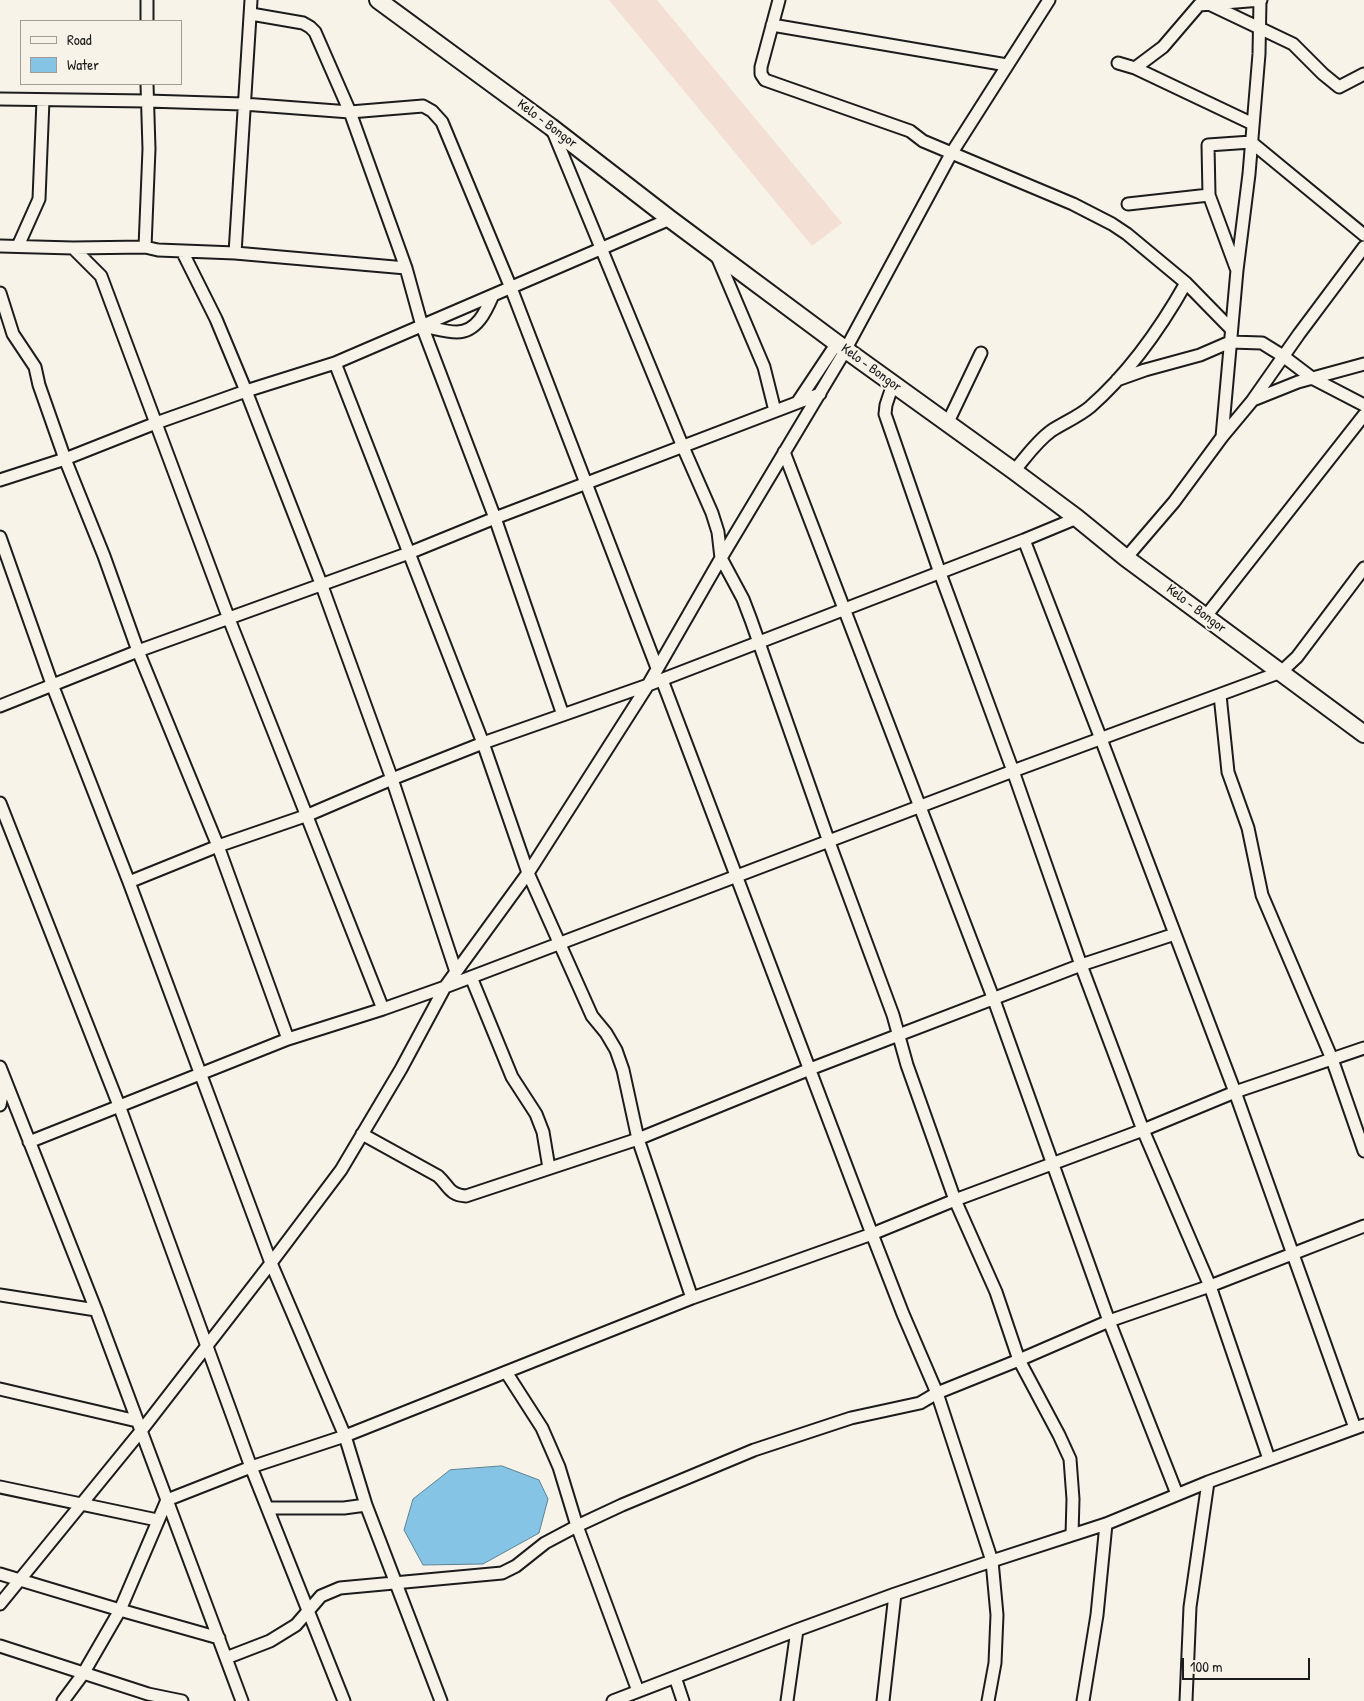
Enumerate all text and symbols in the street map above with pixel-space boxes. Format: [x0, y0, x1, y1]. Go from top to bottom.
legend [20, 20, 182, 85]
text: Road [67, 29, 92, 50]
text: Water [67, 54, 99, 75]
street label: Kelo - Bongor [514, 96, 580, 152]
street label: Kelo - Bongor [837, 340, 905, 396]
street label: Kelo - Bongor [1163, 581, 1229, 637]
scale bar [1184, 1648, 1312, 1680]
text: 100 m [1190, 1656, 1223, 1677]

